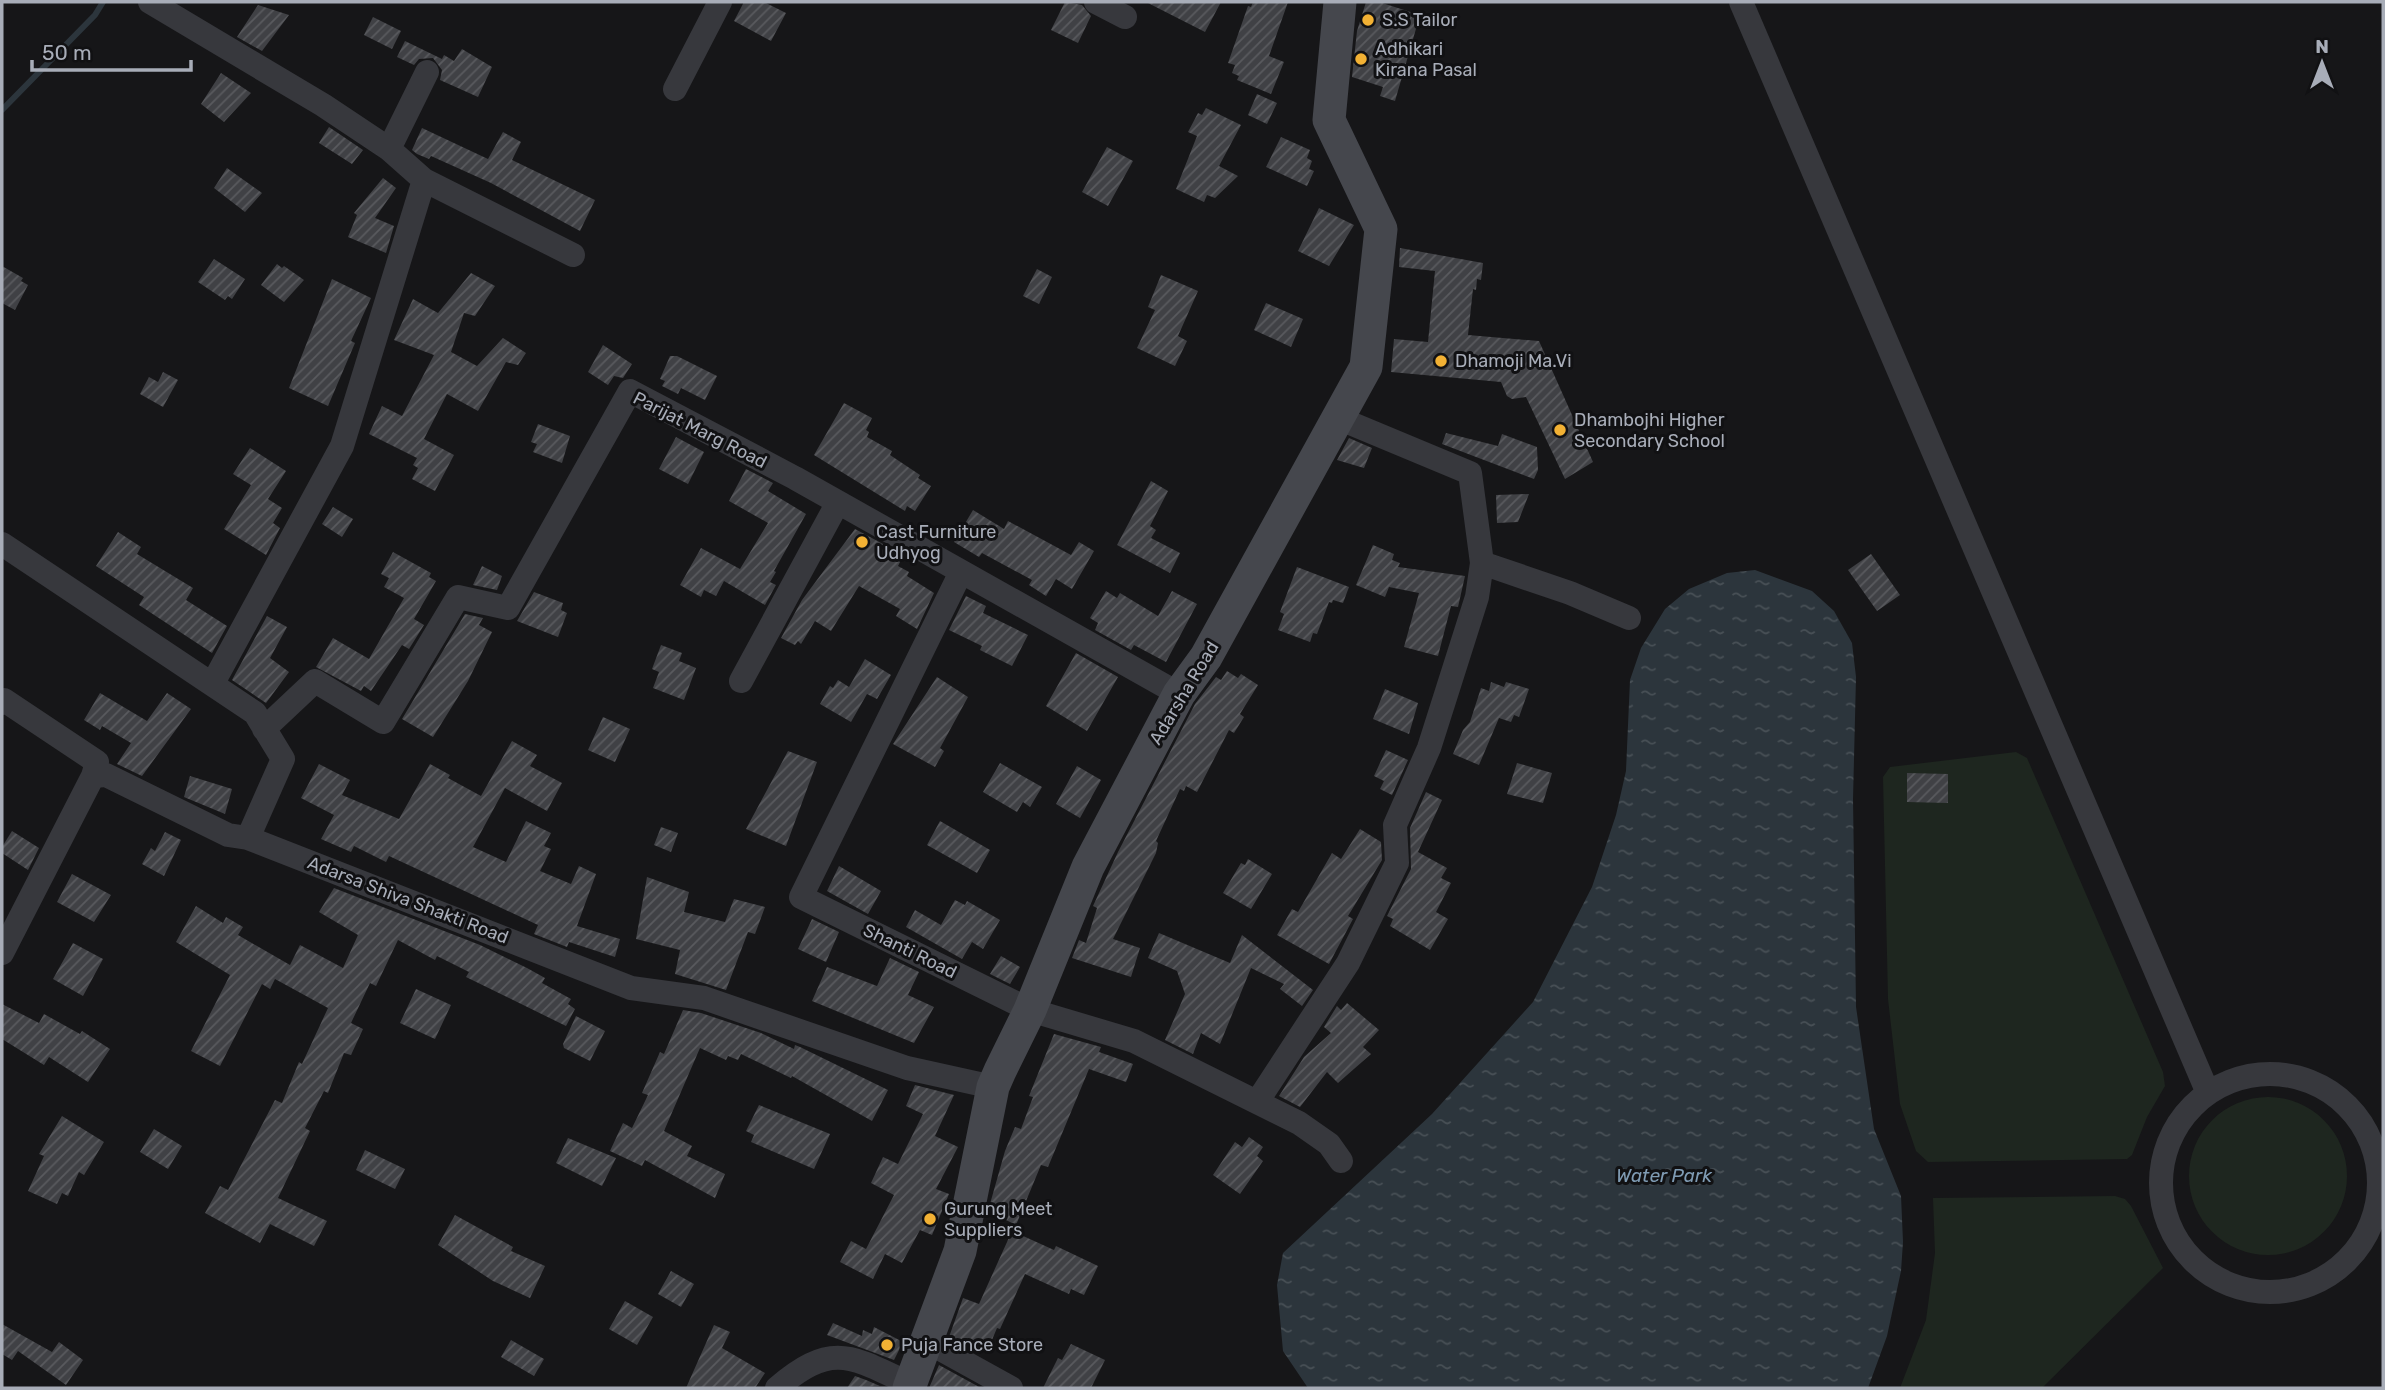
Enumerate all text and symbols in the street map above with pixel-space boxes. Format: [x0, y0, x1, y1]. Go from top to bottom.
place label: S.S Tailor [1382, 9, 1458, 31]
marker: S.S Tailor [1360, 12, 1376, 28]
scale bar [32, 28, 191, 72]
north arrow [2287, 28, 2357, 98]
text: N [2315, 35, 2329, 58]
place label: Adhikari Kirana Pasal [1375, 38, 1477, 81]
text: 50 m [42, 40, 92, 65]
marker: Adhikari Kirana Pasal [1353, 51, 1369, 67]
place label: Dhamoji Ma.Vi [1455, 350, 1572, 372]
marker: Dhamoji Ma.Vi [1433, 353, 1449, 369]
street label: Parijat Marg Road [629, 387, 771, 473]
place label: Dhambojhi Higher Secondary School [1574, 409, 1725, 452]
marker: Dhambojhi Higher Secondary School [1552, 422, 1568, 438]
place label: Cast Furniture Udhyog [876, 521, 996, 564]
marker: Cast Furniture Udhyog [854, 534, 870, 550]
street label: Adarsha Road [1145, 637, 1223, 749]
street label: Adarsa Shiva Shakti Road [305, 852, 511, 948]
street label: Shanti Road [860, 919, 960, 983]
water label: Water Park [1616, 1164, 1712, 1187]
place label: Gurung Meet Suppliers [944, 1198, 1052, 1241]
marker: Gurung Meet Suppliers [922, 1211, 938, 1227]
place label: Puja Fance Store [901, 1334, 1043, 1356]
marker: Puja Fance Store [879, 1337, 895, 1353]

